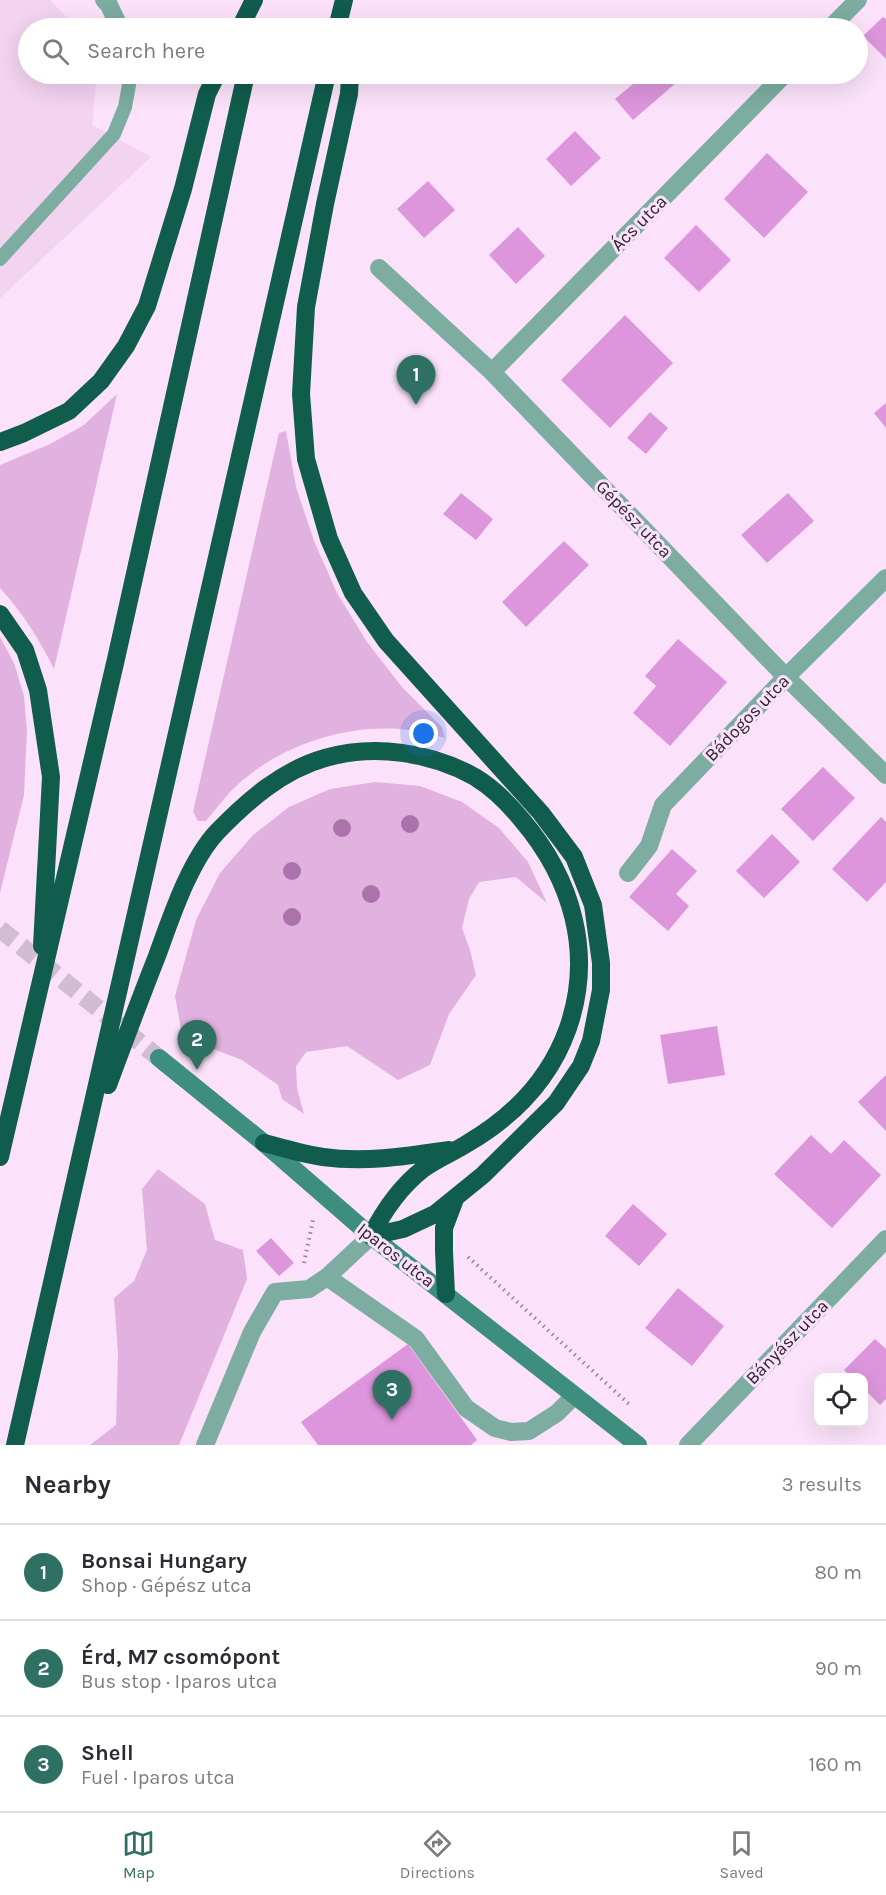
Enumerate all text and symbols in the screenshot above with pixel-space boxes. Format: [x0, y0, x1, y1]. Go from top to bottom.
search box [18, 18, 868, 84]
icon: search [39, 35, 72, 68]
text: Search here [87, 38, 205, 64]
street label: Ács utca [606, 190, 672, 256]
pin: 1 [396, 356, 436, 405]
street label: Gépész utca [591, 475, 677, 563]
street label: Bádogos utca [700, 670, 794, 766]
your location [409, 719, 438, 748]
pin: 2 [178, 1020, 216, 1070]
street label: Iparos utca [353, 1218, 439, 1292]
street label: Bányász utca [741, 1295, 833, 1389]
pin: 3 [372, 1370, 412, 1420]
map controls [814, 1373, 868, 1427]
button: locate [814, 1373, 868, 1427]
text: Nearby [24, 1469, 111, 1500]
text: 3 results [782, 1473, 862, 1496]
text: Bonsai Hungary [81, 1548, 247, 1574]
text: 1 [40, 1561, 47, 1584]
text: 80 m [814, 1561, 862, 1584]
text: Shop · Gépész utca [81, 1574, 252, 1597]
text: Érd, M7 csomópont [81, 1644, 280, 1670]
text: 2 [37, 1657, 50, 1680]
text: 90 m [815, 1657, 862, 1680]
text: Bus stop · Iparos utca [81, 1670, 277, 1693]
text: Shell [81, 1740, 134, 1766]
text: 3 [37, 1753, 50, 1776]
text: 160 m [809, 1753, 862, 1776]
text: Fuel · Iparos utca [81, 1766, 235, 1789]
tab: Map [122, 1827, 155, 1882]
tab: Directions [400, 1827, 475, 1882]
tab: Saved [720, 1827, 764, 1882]

